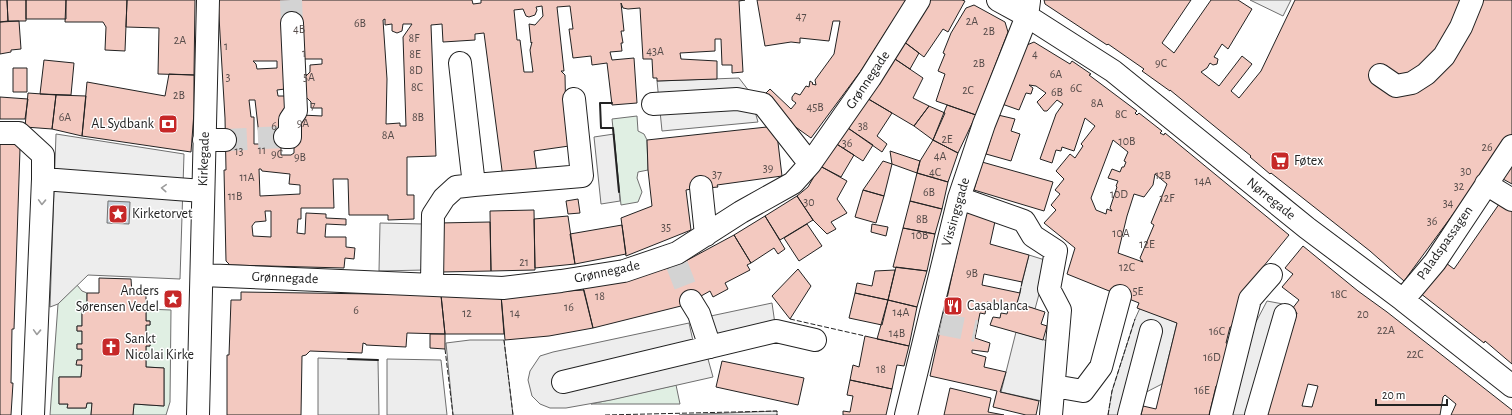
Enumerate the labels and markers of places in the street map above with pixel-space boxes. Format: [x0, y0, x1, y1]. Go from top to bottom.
bank icon: AL Sydbank [157, 113, 179, 135]
place label: AL Sydbank [91, 117, 155, 131]
supermarket icon: Føtex [1269, 150, 1291, 172]
place label: Føtex [1294, 154, 1323, 168]
place icon: Kirketorvet [107, 203, 129, 225]
place label: Kirketorvet [132, 207, 193, 221]
place label: Anders Sørensen Vedel [76, 284, 159, 314]
place icon: Anders Sørensen Vedel [162, 288, 184, 310]
restaurant icon: Casablanca [942, 295, 964, 317]
place label: Casablanca [967, 299, 1029, 313]
place label: Sankt Nicolai Kirke [125, 332, 194, 362]
church icon: Sankt Nicolai Kirke [100, 336, 122, 358]

